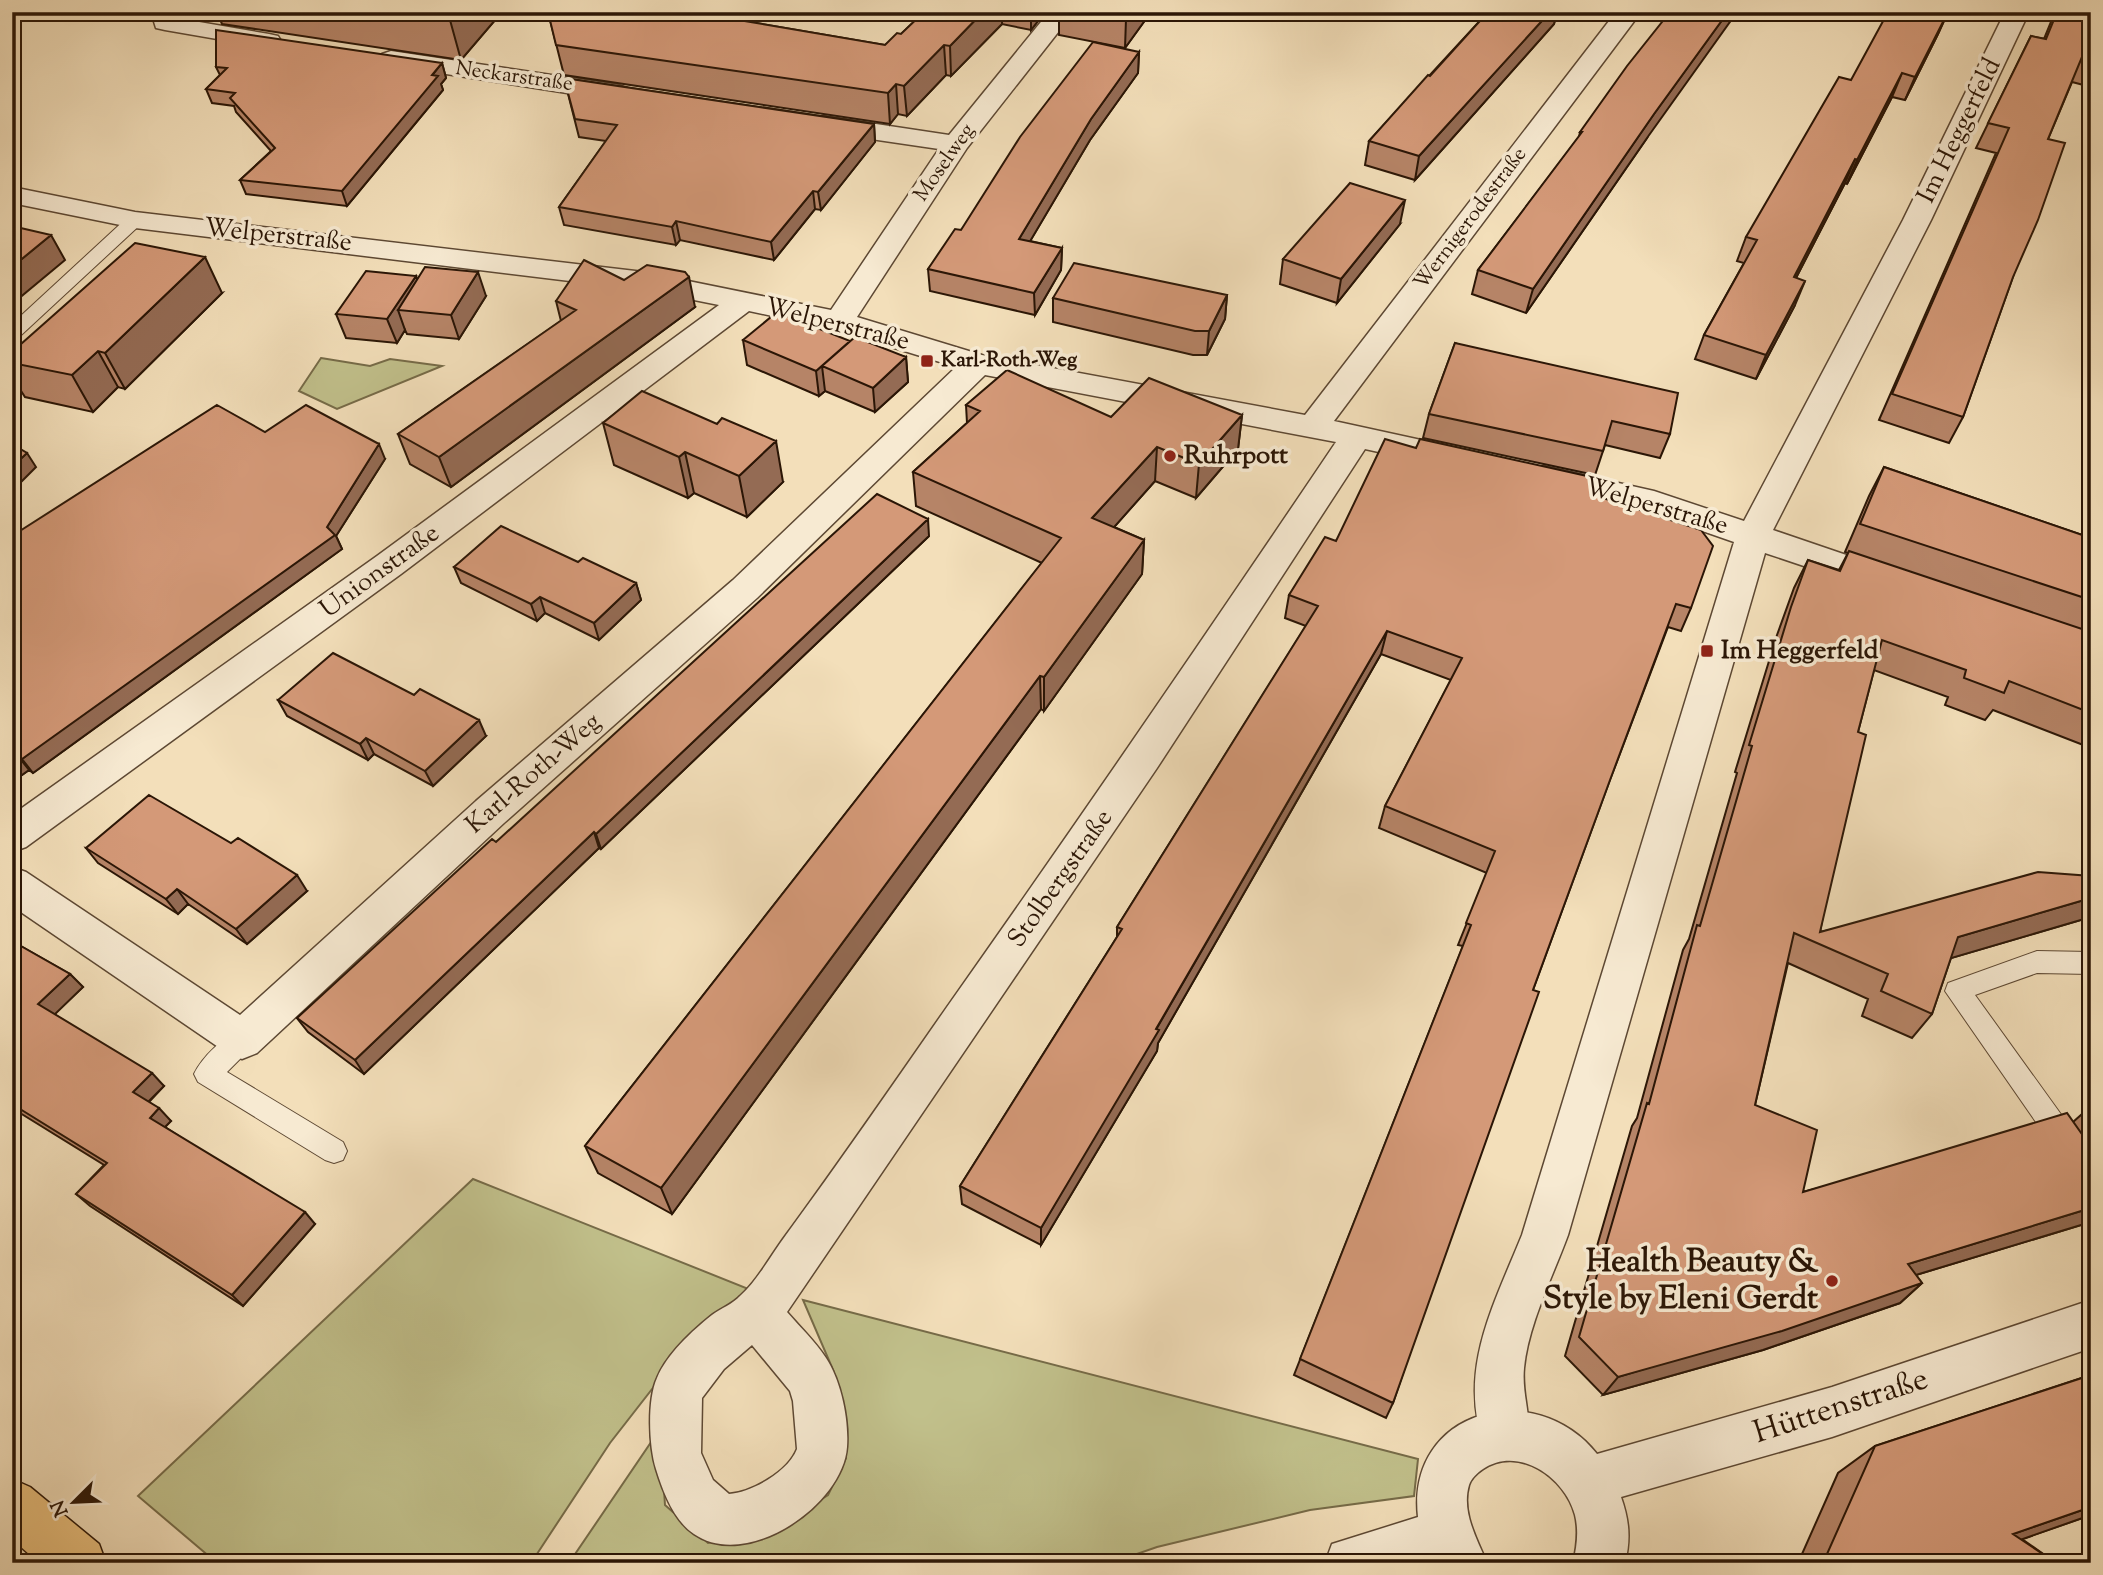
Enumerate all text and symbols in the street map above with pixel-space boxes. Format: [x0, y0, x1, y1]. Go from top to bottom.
street label: Im Heggerfeld [1909, 52, 2011, 210]
street label: Neckarstraße [453, 54, 575, 100]
street label: Moselweg [907, 118, 983, 208]
street label: Wernigerodestraße [1407, 141, 1535, 297]
street label: Welperstraße [202, 210, 354, 262]
street label: Welperstraße [761, 289, 913, 361]
place label: Karl-Roth-Weg [941, 346, 1078, 376]
marker: Karl-Roth-Weg [919, 353, 935, 369]
place label: Ruhrpott [1184, 438, 1288, 475]
marker: Ruhrpott [1162, 448, 1178, 464]
street label: Welperstraße [1580, 469, 1732, 545]
street label: Unionstraße [312, 516, 448, 628]
place label: Im Heggerfeld [1721, 633, 1879, 670]
marker: Im Heggerfeld [1699, 643, 1715, 659]
street label: Karl-Roth-Weg [458, 705, 610, 843]
street label: Stolbergstraße [1000, 802, 1122, 956]
place label: Health Beauty & Style by Eleni Gerdt [1543, 1240, 1819, 1323]
marker: Health Beauty & Style by Eleni Gerdt [1824, 1273, 1840, 1289]
street label: Hüttenstraße [1748, 1357, 1934, 1457]
north arrow [38, 1466, 108, 1536]
text: N [45, 1495, 76, 1520]

